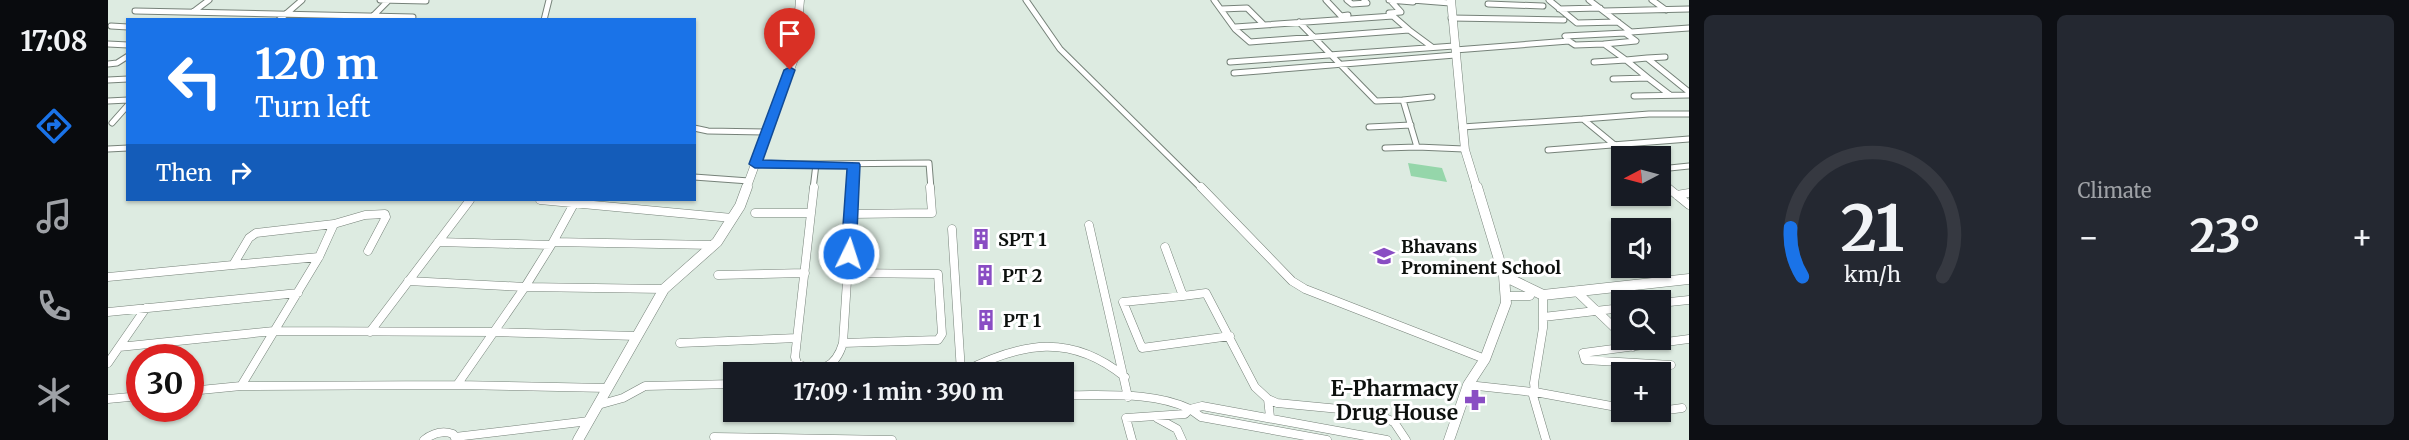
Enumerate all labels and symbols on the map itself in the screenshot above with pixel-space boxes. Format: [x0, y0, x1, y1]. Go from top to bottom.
pin [764, 8, 815, 70]
north arrow [1611, 146, 1671, 206]
position arrow [817, 222, 881, 286]
building icon: SPT 1 [969, 227, 993, 251]
place label: SPT 1 [998, 228, 1047, 251]
place label: Bhavans Prominent School [1401, 235, 1561, 279]
school or university icon: Bhavans Prominent School [1372, 244, 1396, 268]
building icon: PT 2 [973, 263, 997, 287]
place label: PT 2 [1002, 264, 1042, 287]
building icon: PT 1 [974, 308, 998, 332]
place label: PT 1 [1003, 309, 1041, 332]
speed limit sign: 30 [126, 344, 204, 422]
place label: E-Pharmacy Drug House [1331, 375, 1459, 426]
pharmacy icon: E-Pharmacy Drug House [1463, 388, 1487, 412]

